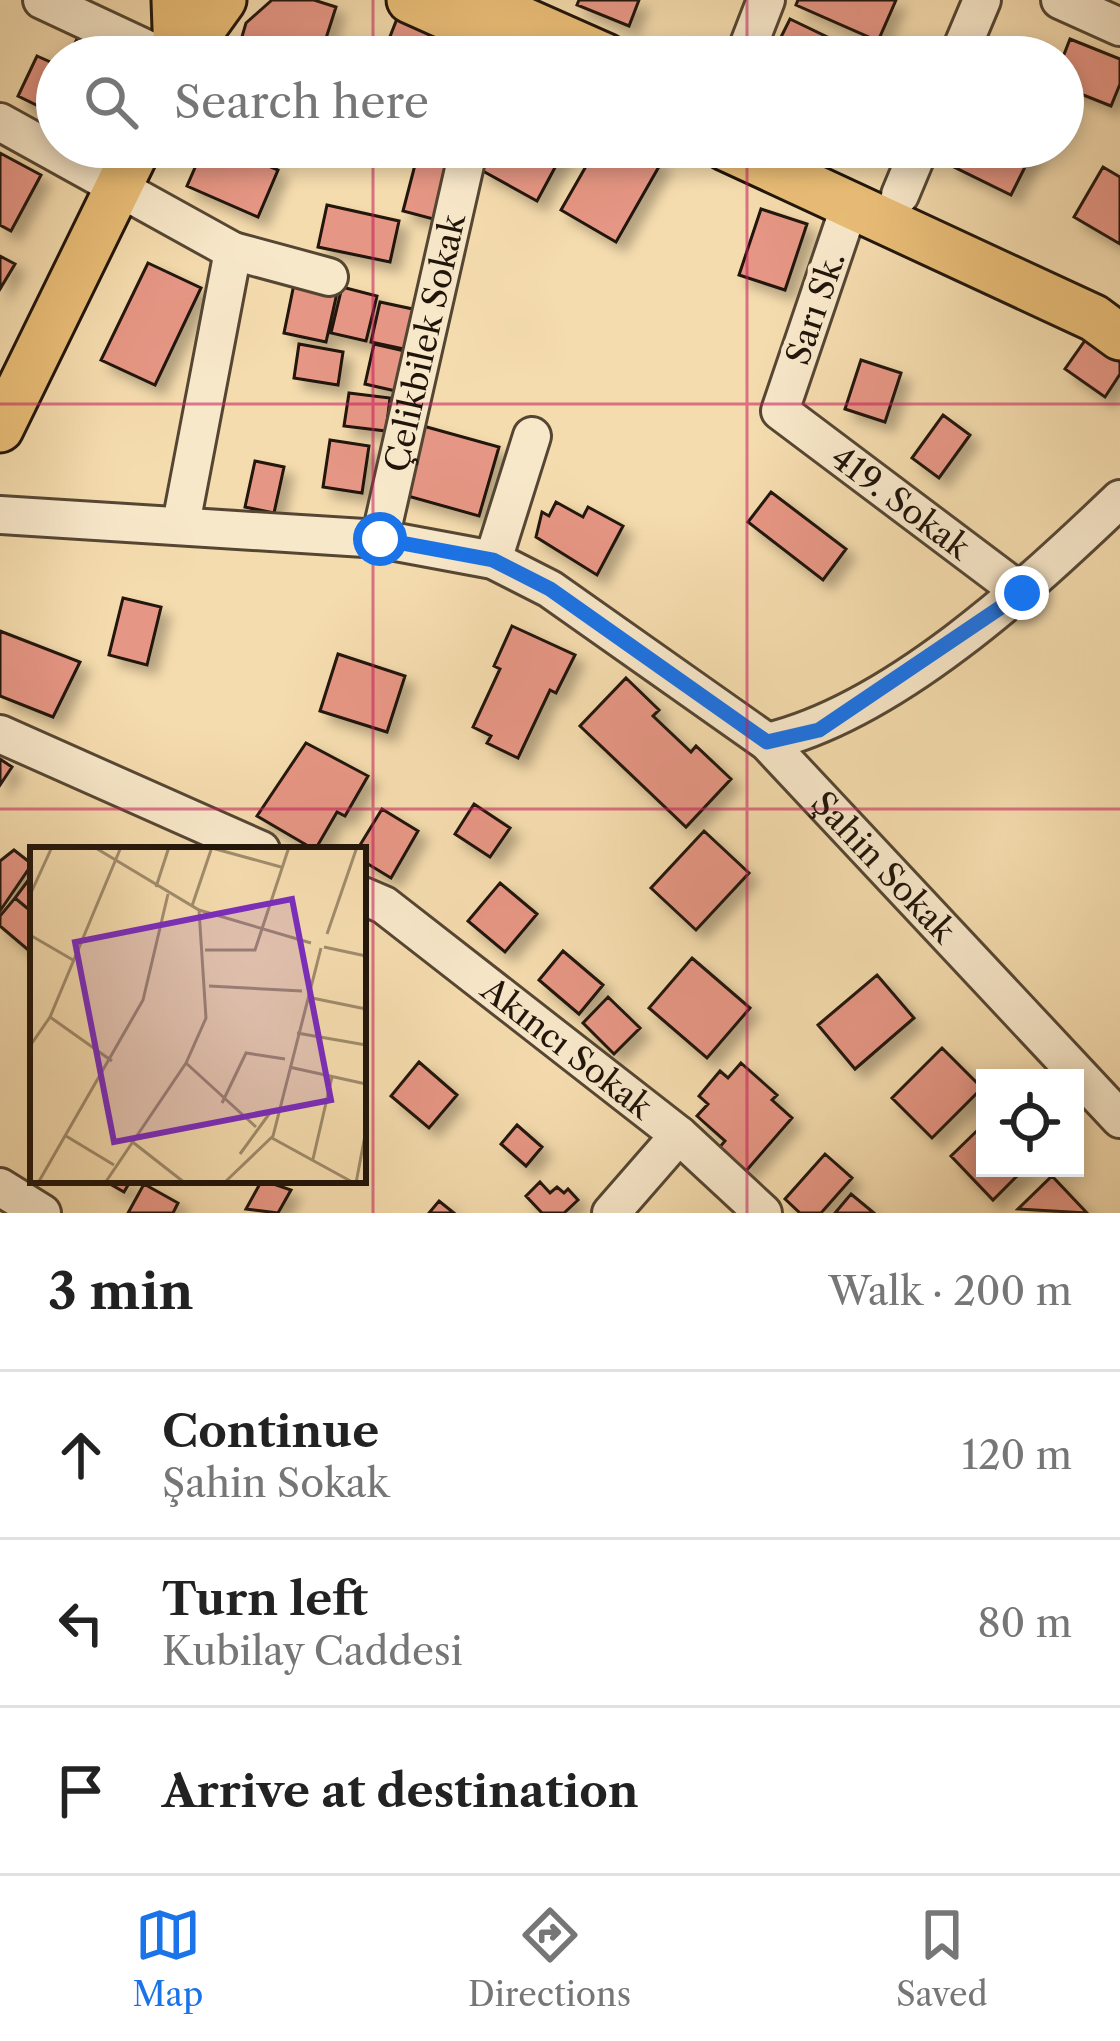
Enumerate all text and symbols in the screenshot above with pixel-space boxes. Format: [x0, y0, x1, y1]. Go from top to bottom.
search box [36, 36, 1084, 168]
icon: search [78, 69, 144, 135]
text: Search here [174, 74, 429, 130]
street label: Çelikbilek Sokak [376, 208, 475, 476]
street label: Sarı Sk. [777, 246, 854, 370]
street label: 419. Sokak [823, 437, 980, 569]
route start [353, 512, 407, 566]
route end [995, 566, 1049, 620]
street label: Şahin Sokak [803, 783, 965, 953]
inset map [30, 847, 366, 1183]
street label: Akıncı Sokak [472, 968, 662, 1129]
map controls [976, 1069, 1084, 1177]
button: locate [976, 1069, 1084, 1177]
text: 3 min [48, 1260, 194, 1322]
text: Walk · 200 m [829, 1267, 1072, 1315]
text: Continue [162, 1403, 379, 1459]
icon: ahead [48, 1422, 114, 1488]
text: 120 m [962, 1431, 1072, 1479]
text: Şahin Sokak [162, 1459, 389, 1507]
text: Turn left [162, 1571, 368, 1627]
icon: left [48, 1590, 114, 1656]
text: 80 m [977, 1599, 1072, 1647]
text: Kubilay Caddesi [162, 1627, 463, 1675]
icon: arrive [48, 1758, 114, 1824]
text: Arrive at destination [162, 1763, 639, 1819]
tab: Map [132, 1902, 203, 2015]
tab: Directions [468, 1902, 631, 2015]
tab: Saved [896, 1902, 988, 2015]

